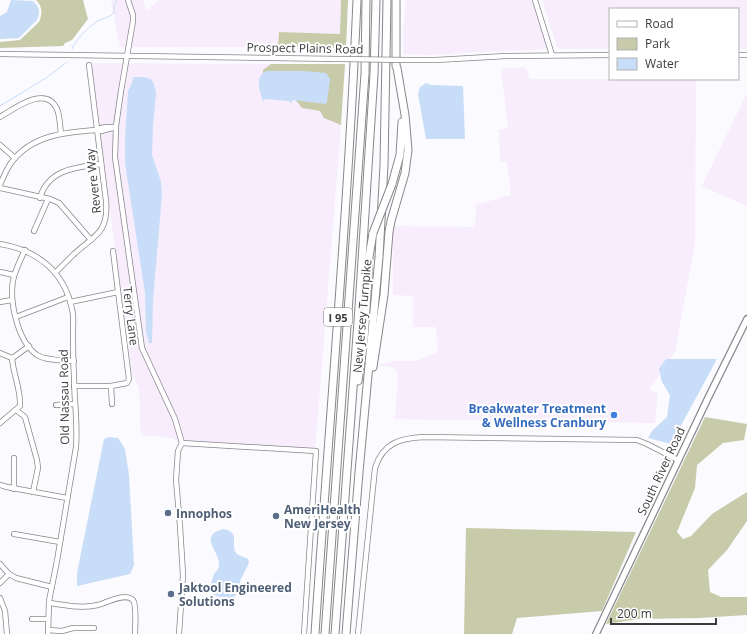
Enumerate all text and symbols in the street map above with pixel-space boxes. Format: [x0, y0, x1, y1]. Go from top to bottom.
legend [609, 8, 739, 80]
text: Road [645, 15, 674, 32]
text: Park [645, 35, 671, 52]
street label: Prospect Plains Road [246, 38, 364, 58]
text: Water [645, 55, 679, 72]
street label: Revere Way [81, 147, 105, 214]
street label: New Jersey Turnpike [349, 258, 375, 374]
street label: Terry Lane [119, 286, 143, 347]
road number: I 95 [324, 308, 352, 326]
street label: Old Nassau Road [55, 349, 73, 445]
place label: Breakwater Treatment & Wellness Cranbury [468, 400, 606, 431]
marker: Breakwater Treatment & Wellness Cranbury [609, 410, 619, 420]
street label: South River Road [633, 424, 689, 518]
place label: AmeriHealth New Jersey [284, 501, 361, 532]
place label: Innophos [176, 505, 232, 522]
marker: Innophos [163, 508, 173, 518]
marker: AmeriHealth New Jersey [271, 511, 281, 521]
place label: Jaktool Engineered Solutions [178, 579, 292, 610]
marker: Jaktool Engineered Solutions [166, 589, 176, 599]
scale bar [611, 600, 716, 626]
text: 200 m [617, 605, 652, 622]

